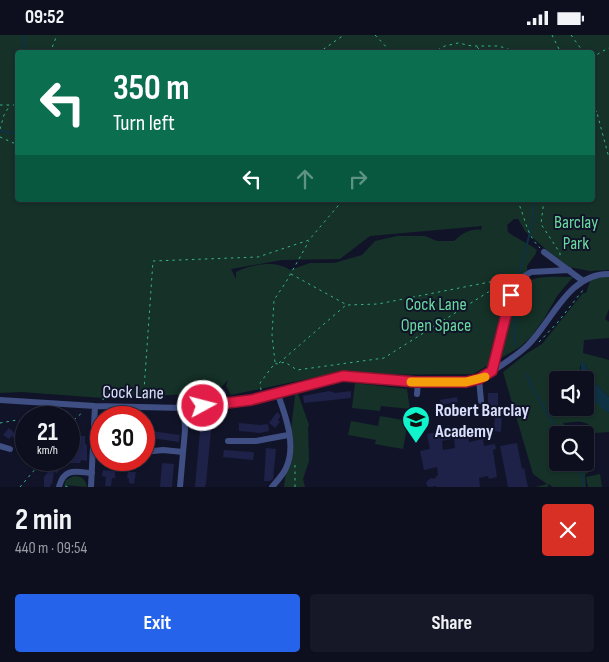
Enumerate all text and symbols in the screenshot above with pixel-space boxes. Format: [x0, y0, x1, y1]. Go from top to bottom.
text: 09:52 [25, 6, 64, 29]
text: 350 m [113, 67, 189, 110]
icon: left [30, 70, 95, 135]
text: Turn left [113, 110, 175, 137]
icon: left [238, 165, 266, 193]
icon: ahead [291, 165, 319, 193]
icon: right [344, 165, 372, 193]
park label: Barclay Park [554, 212, 598, 254]
pin [490, 274, 532, 316]
icon: arrive [497, 281, 525, 309]
park label: Cock Lane Open Space [401, 294, 471, 336]
map controls [549, 371, 594, 471]
button: sound [549, 371, 594, 416]
position arrow [176, 379, 228, 431]
street label: Cock Lane [102, 381, 164, 404]
place label: Robert Barclay Academy [434, 400, 529, 442]
school or university icon: Robert Barclay Academy [401, 405, 431, 444]
speed limit sign: 30 [90, 406, 155, 471]
text: 21 [37, 417, 58, 448]
button: search [549, 426, 594, 471]
text: km/h [37, 443, 58, 458]
text: 2 min [15, 502, 72, 538]
button: close [542, 504, 594, 556]
text: 440 m · 09:54 [15, 539, 87, 558]
button: Exit [15, 594, 300, 652]
button: Share [310, 594, 594, 652]

